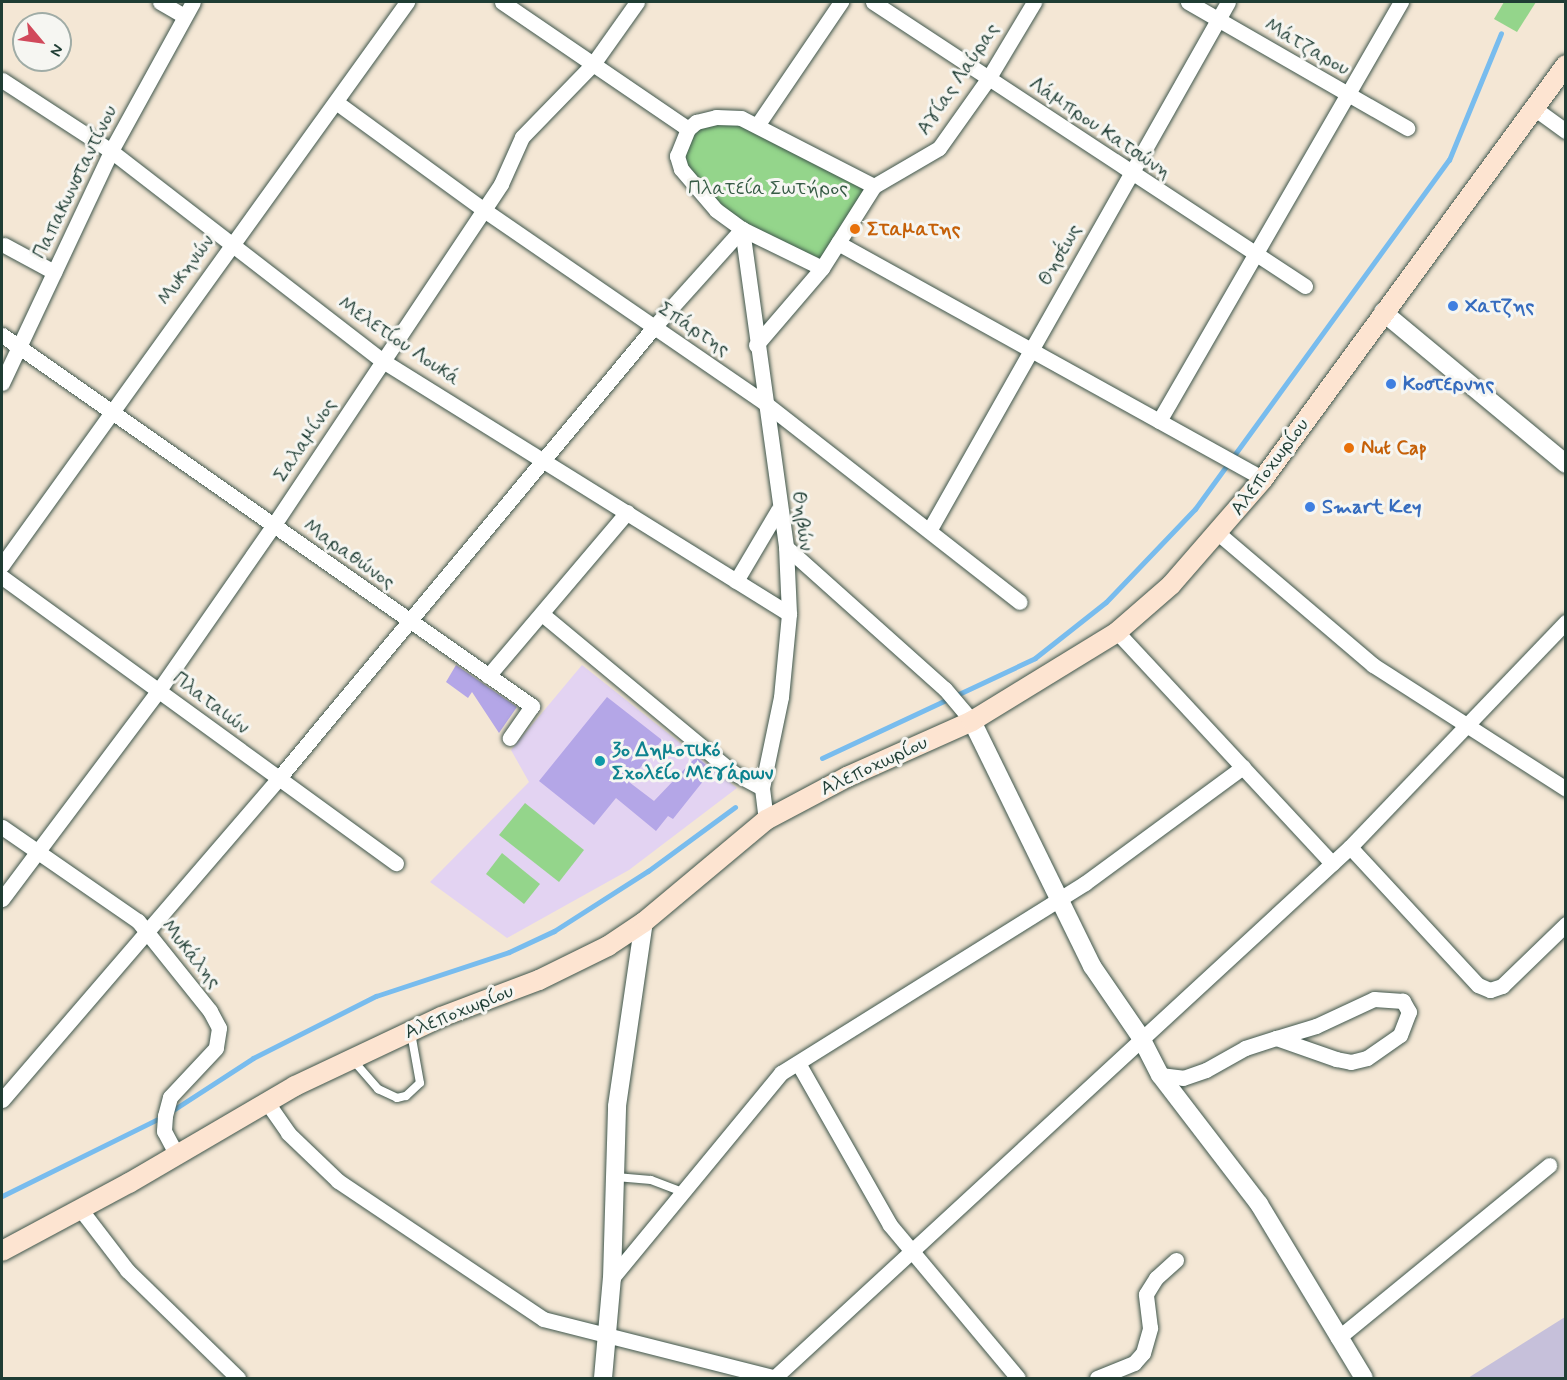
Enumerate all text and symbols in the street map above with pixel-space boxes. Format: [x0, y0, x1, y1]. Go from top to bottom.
north arrow [12, 12, 72, 72]
street label: Μάτζαρου [1260, 13, 1354, 81]
street label: Αγίας Λαύρας [912, 18, 1004, 140]
text: N [45, 40, 68, 60]
street label: Λάμπρου Κατσώνη [1024, 72, 1176, 184]
street label: Παπακωνσταντίνου [27, 101, 123, 263]
park label: Πλατεία Σωτήρος [688, 176, 848, 200]
place label: Σταματης [867, 217, 961, 241]
street label: Θησέως [1033, 220, 1087, 290]
marker: Σταματης [848, 222, 862, 236]
street label: Μυκηνών [152, 230, 220, 310]
street label: Μελετίου Λουκά [333, 291, 465, 391]
place label: Χατζης [1465, 294, 1534, 318]
street label: Σπάρτης [654, 296, 734, 362]
marker: Χατζης [1446, 299, 1460, 313]
place label: Κοστερνης [1403, 372, 1494, 396]
marker: Κοστερνης [1384, 377, 1398, 391]
street label: Σαλαμίνος [268, 394, 342, 486]
street label: Αλεποχωρίου [1226, 414, 1314, 520]
place label: Nut Cap [1361, 436, 1429, 460]
marker: Nut Cap [1342, 441, 1356, 455]
street label: Θηβών [786, 489, 818, 553]
place label: Smart Key [1322, 495, 1423, 519]
marker: Smart Key [1303, 500, 1317, 514]
street label: Μαραθώνος [299, 514, 399, 594]
street label: Πλαταιών [168, 666, 254, 740]
street label: Αλεποχωρίου [816, 731, 932, 801]
place label: 3ο Δημοτικό Σχολείο Μεγάρων [612, 738, 773, 785]
marker: 3ο Δημοτικό Σχολείο Μεγάρων [593, 754, 607, 768]
street label: Μυκάλης [156, 915, 226, 993]
street label: Αλεποχωρίου [401, 979, 517, 1045]

